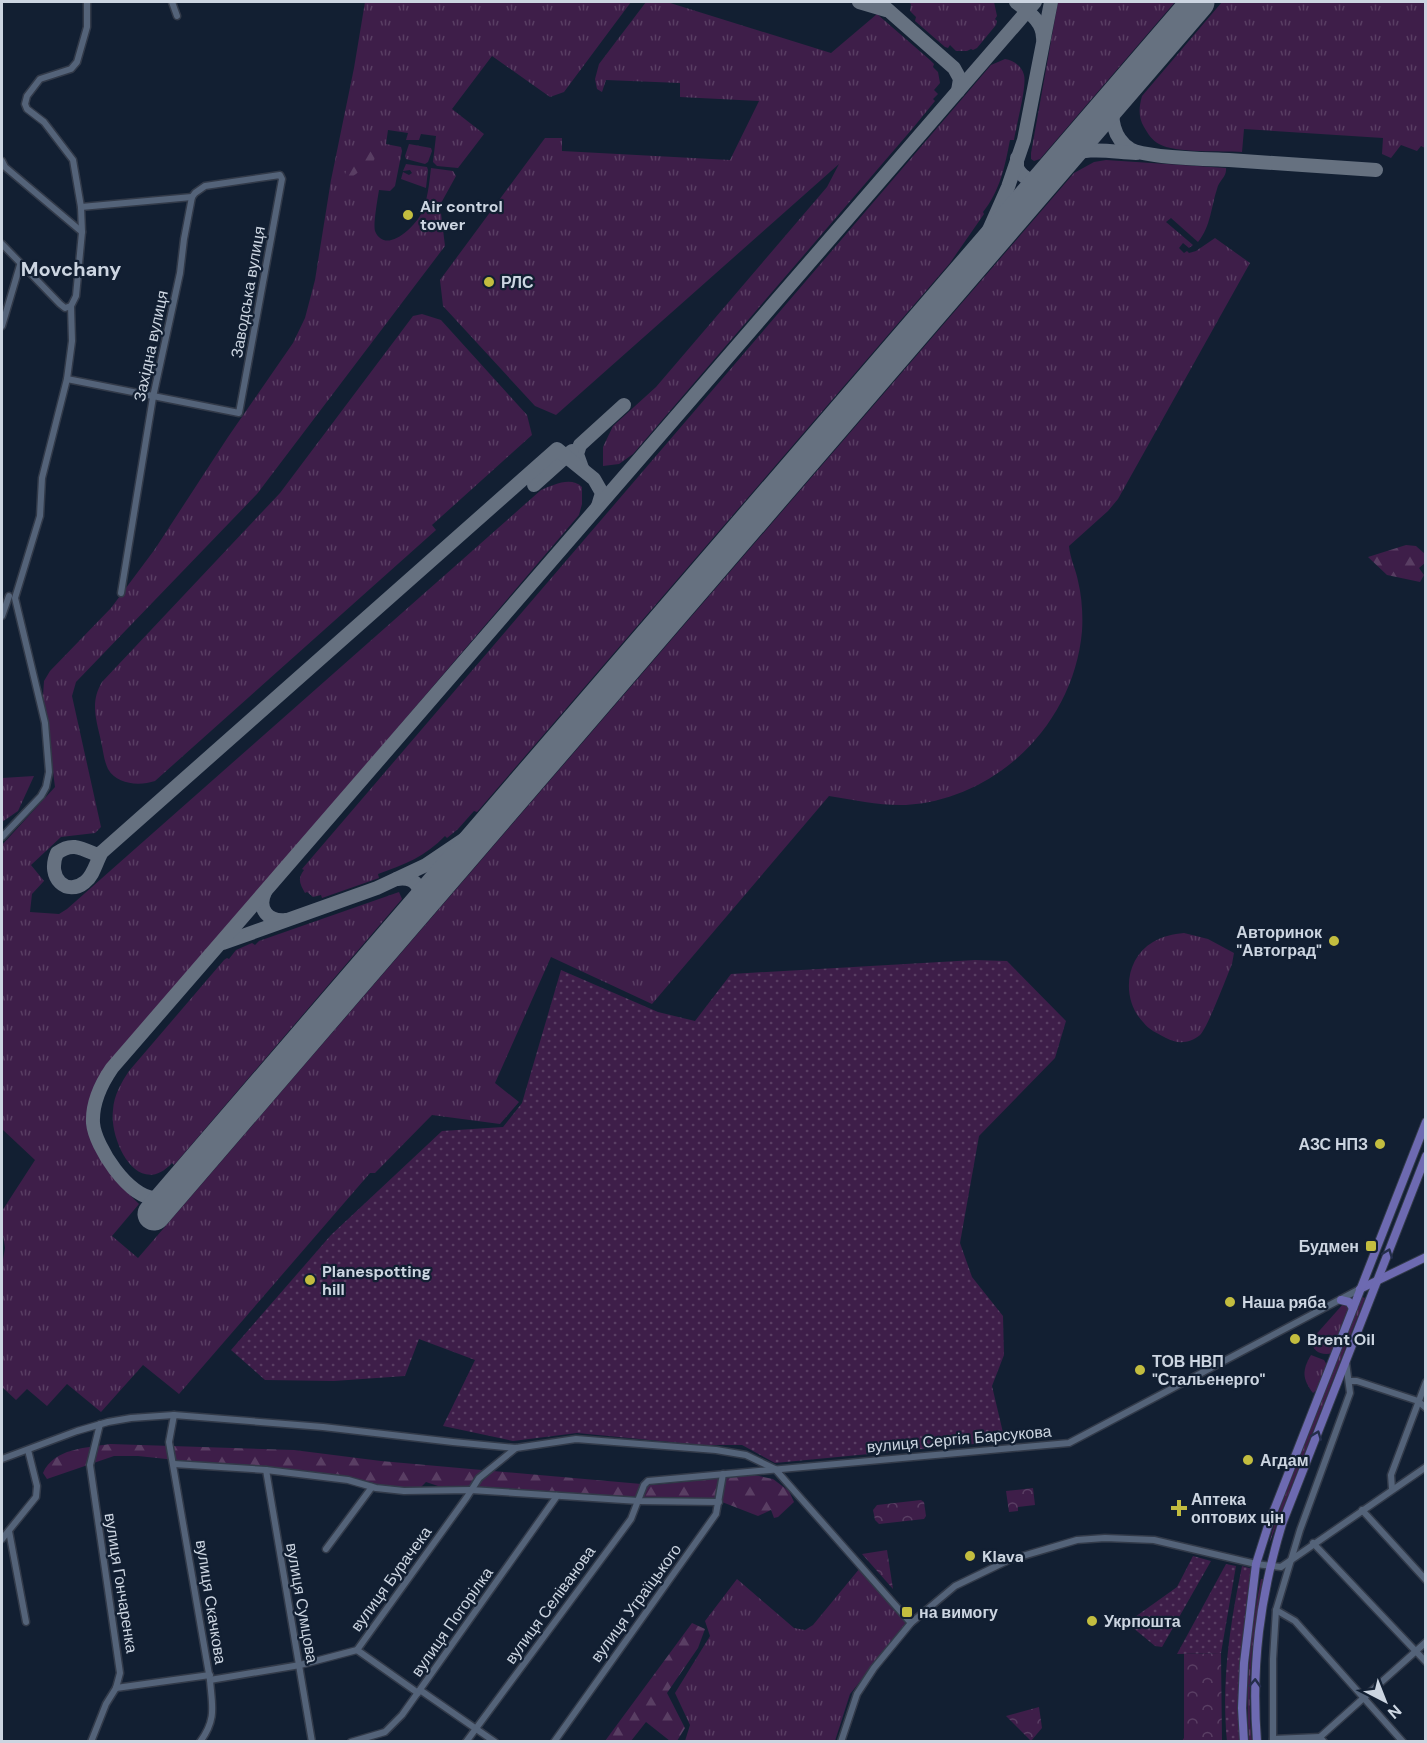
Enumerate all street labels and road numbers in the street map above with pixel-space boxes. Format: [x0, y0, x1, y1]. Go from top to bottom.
street label: Заводська вулиця [226, 224, 270, 360]
street label: Західна вулиця [129, 288, 173, 404]
street label: вулиця Сергія Барсукова [866, 1420, 1052, 1458]
street label: вулиця Гончаренка [100, 1511, 142, 1655]
street label: вулиця Бурачека [346, 1522, 436, 1636]
street label: вулиця Скачкова [191, 1539, 231, 1666]
street label: вулиця Уграїцького [586, 1539, 686, 1666]
street label: вулиця Сумцова [281, 1541, 323, 1665]
street label: вулиця Селіванова [500, 1542, 600, 1668]
street label: вулиця Погорілка [406, 1563, 498, 1681]

